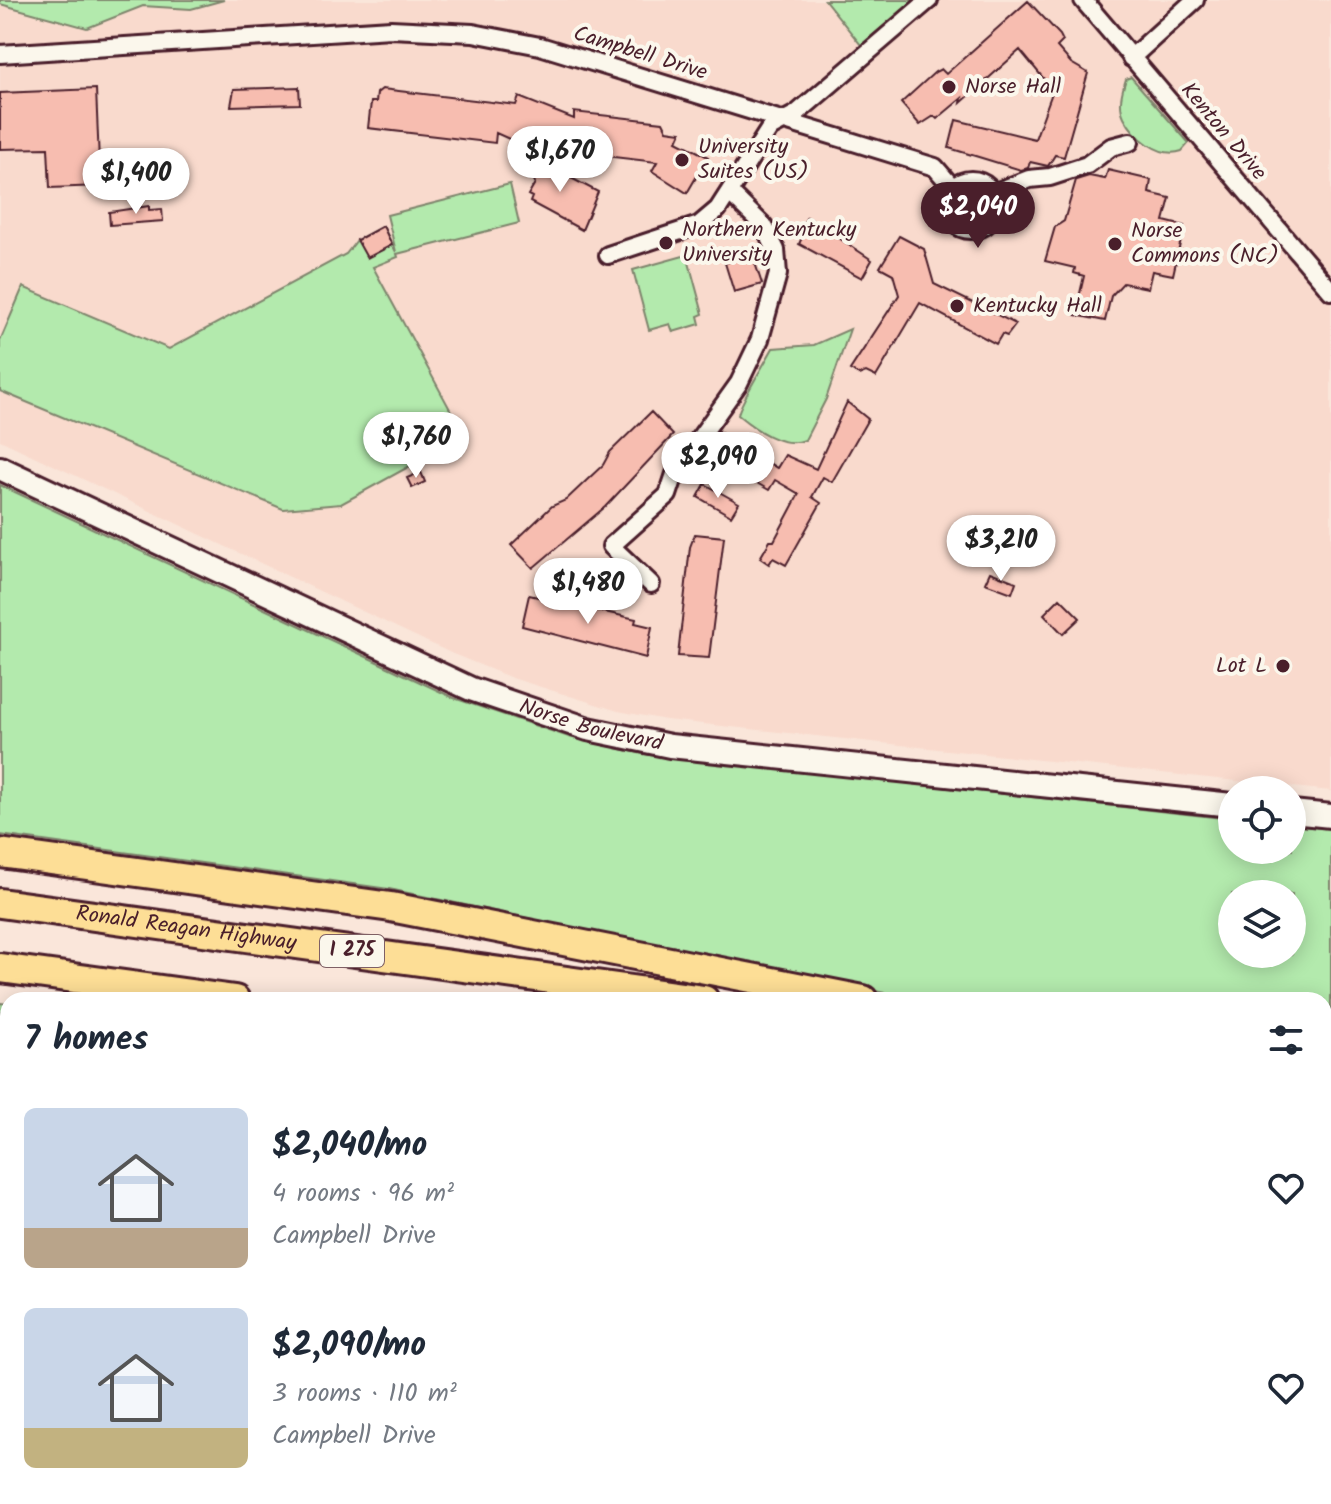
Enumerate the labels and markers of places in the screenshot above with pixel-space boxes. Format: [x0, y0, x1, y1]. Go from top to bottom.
place label: Norse Hall [965, 70, 1062, 105]
marker: Norse Hall [940, 78, 958, 96]
pin: $1,670 [495, 126, 625, 194]
place label: University Suites (US) [698, 130, 809, 190]
pin: $1,400 [71, 148, 201, 216]
marker: University Suites (US) [673, 151, 691, 169]
pin: $2,040 [913, 182, 1043, 250]
place label: Northern Kentucky University [682, 213, 857, 273]
place label: Norse Commons (NC) [1131, 214, 1279, 274]
marker: Northern Kentucky University [657, 234, 675, 252]
marker: Norse Commons (NC) [1106, 235, 1124, 253]
place label: Kentucky Hall [973, 289, 1102, 324]
marker: Kentucky Hall [948, 297, 966, 315]
pin: $1,760 [351, 412, 481, 480]
pin: $2,090 [653, 432, 783, 500]
pin: $3,210 [936, 515, 1066, 583]
pin: $1,480 [523, 558, 653, 626]
place label: Lot L [1216, 649, 1267, 684]
marker: Lot L [1274, 657, 1292, 675]

